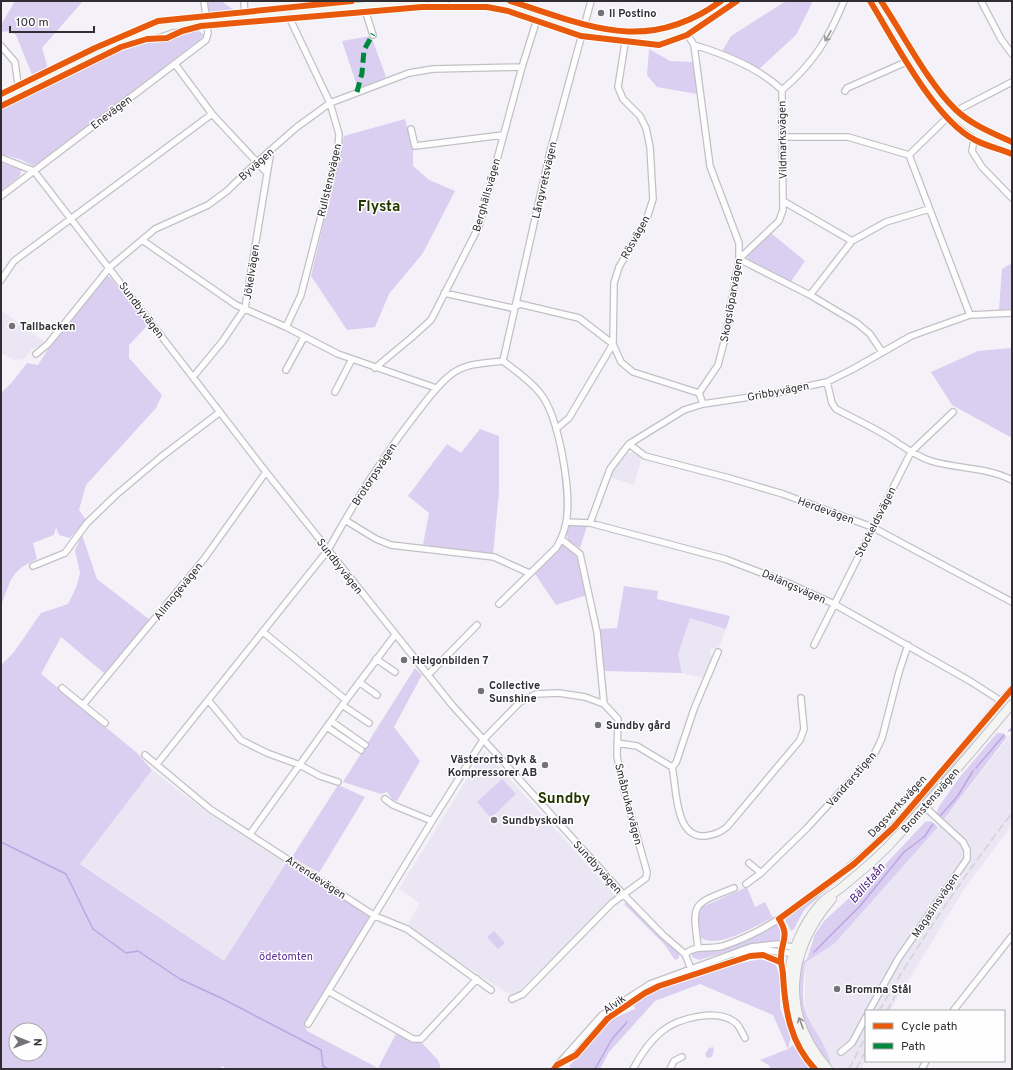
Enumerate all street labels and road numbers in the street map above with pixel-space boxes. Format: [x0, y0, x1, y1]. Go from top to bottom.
street label: Enevägen [88, 93, 135, 133]
street label: Vildmarksvägen [775, 101, 791, 179]
street label: Långvretsvägen [529, 140, 561, 220]
street label: Rullstensvägen [315, 142, 345, 218]
street label: Byvägen [236, 145, 277, 184]
street label: Berghällsvägen [470, 157, 504, 234]
street label: Rösvägen [618, 213, 654, 262]
street label: Jökelvägen [241, 243, 263, 301]
street label: Skogslöparvägen [718, 257, 746, 343]
street label: Sundbyvägen [115, 280, 167, 342]
street label: Gribbyvägen [746, 379, 810, 405]
street label: Brotorpsvägen [349, 440, 400, 509]
street label: Stockeldsvägen [852, 485, 900, 560]
street label: Herdevägen [795, 494, 856, 528]
street label: Sundbyvägen [313, 536, 365, 597]
street label: Allmogevägen [151, 560, 206, 623]
street label: Dalängsvägen [759, 567, 828, 607]
street label: Vandrarstigen [824, 749, 880, 810]
street label: Småbrukarvägen [611, 762, 645, 847]
street label: Bromstensvägen [898, 765, 963, 836]
street label: Dagsverksvägen [865, 773, 930, 841]
street label: Sundbyvägen [570, 838, 625, 897]
street label: Arrendevägen [282, 853, 348, 903]
street label: Magasinsvägen [909, 870, 963, 941]
street label: Alvik [600, 992, 629, 1018]

